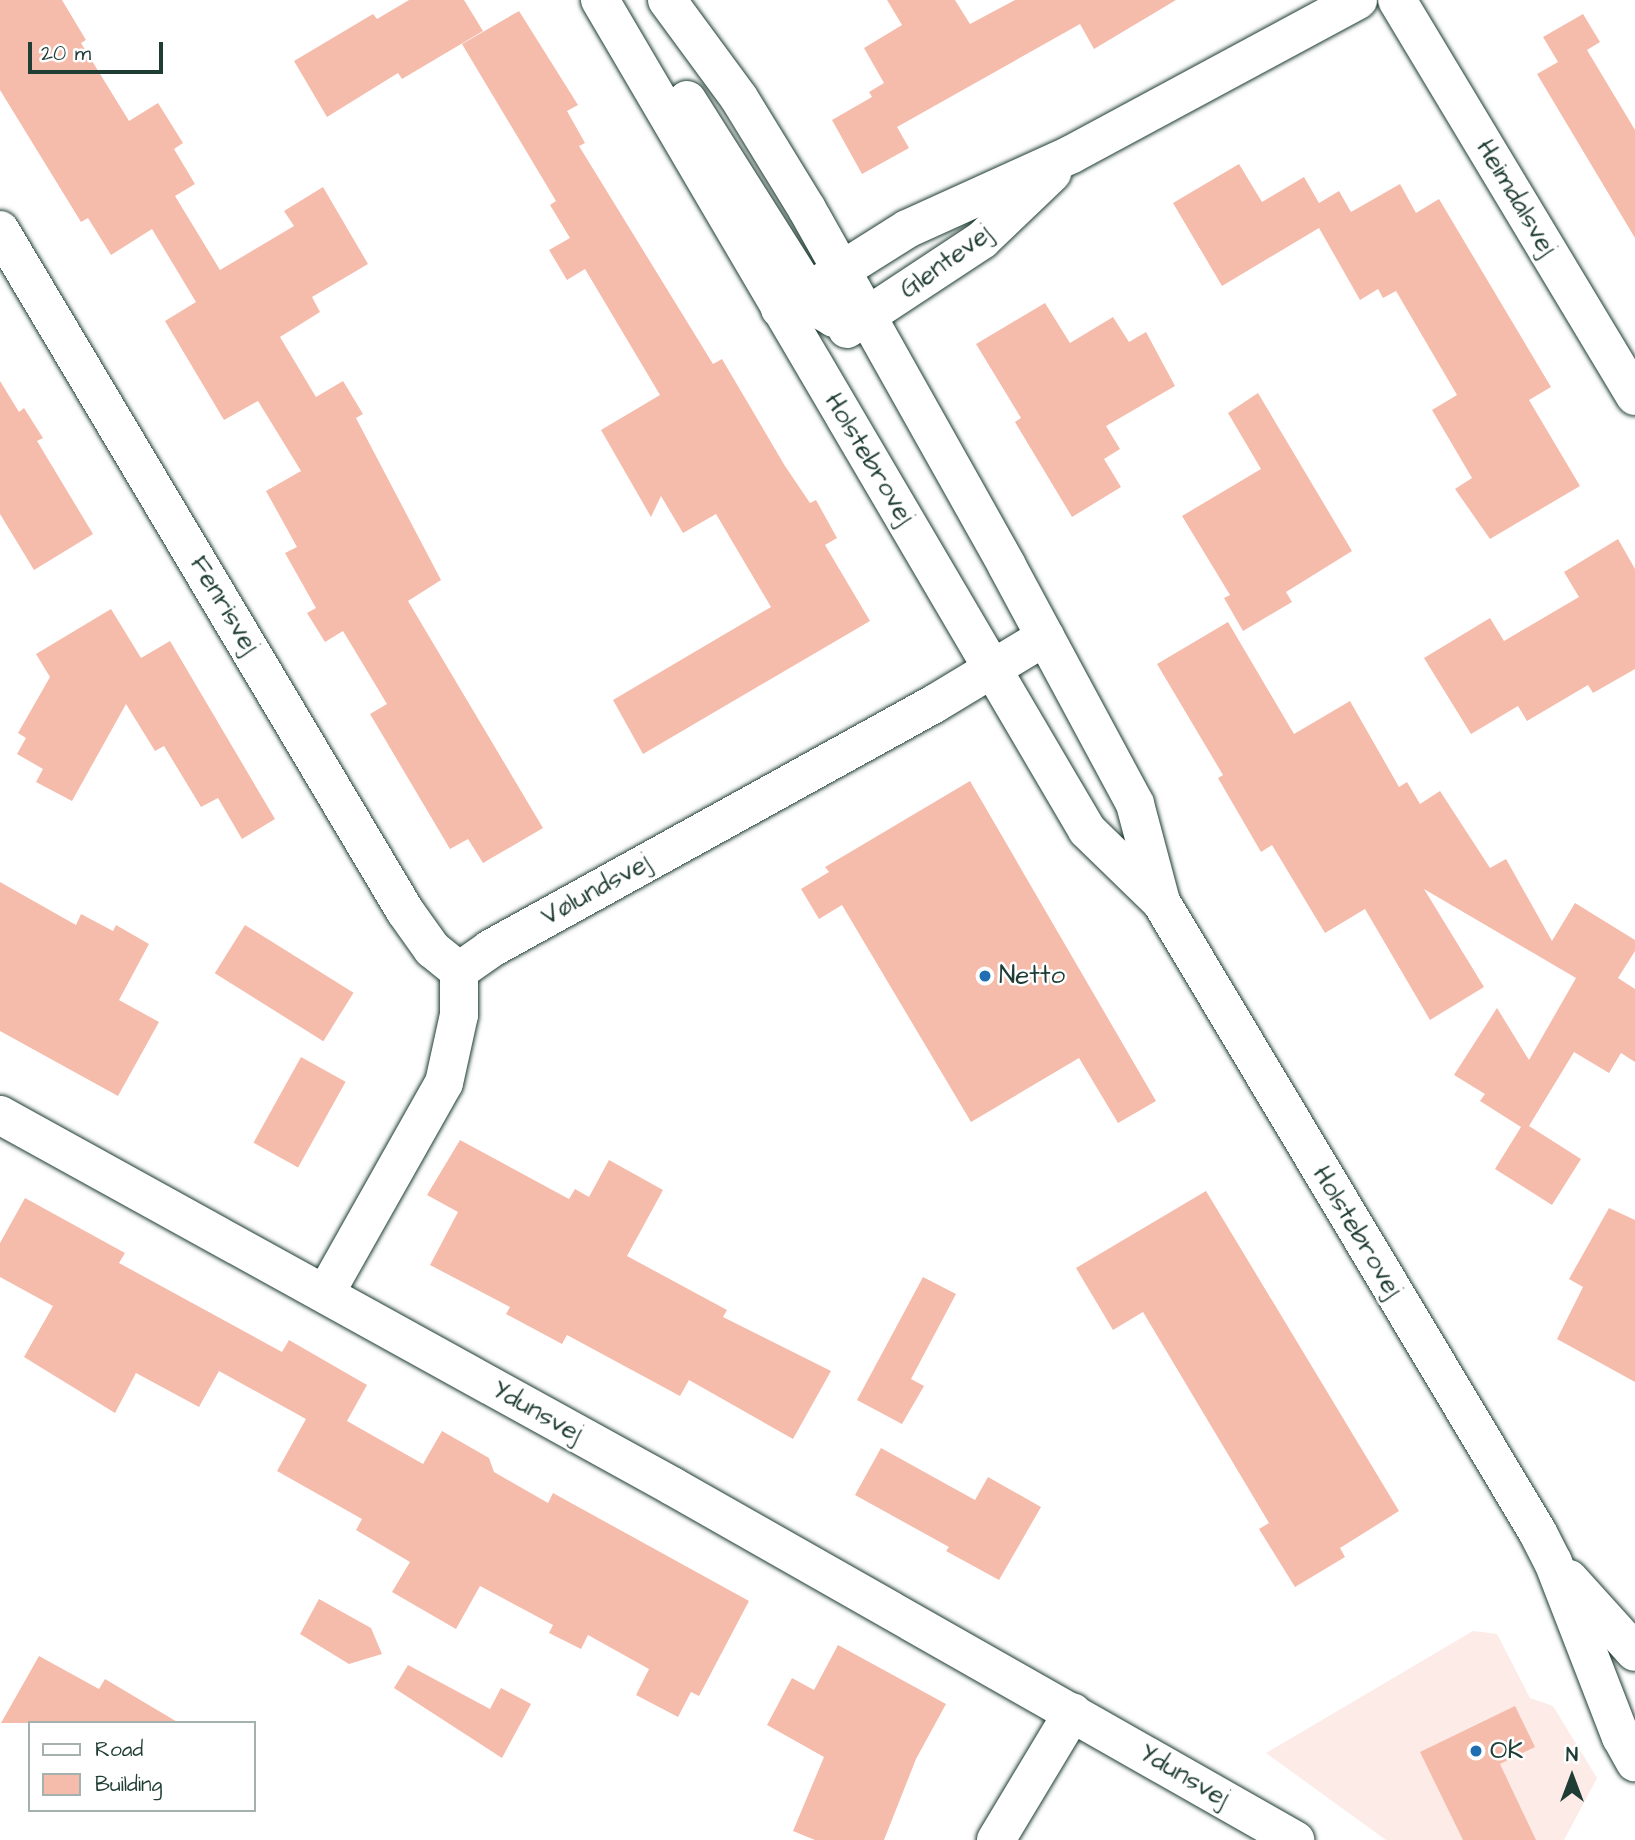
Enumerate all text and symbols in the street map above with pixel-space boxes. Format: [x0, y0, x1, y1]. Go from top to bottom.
scale bar [32, 28, 166, 72]
text: 20 m [41, 39, 91, 68]
street label: Heimdalsvej [1469, 134, 1563, 262]
street label: Glentevej [894, 218, 998, 306]
street label: Holstebrovej [818, 388, 920, 530]
street label: Fenrisvej [183, 550, 265, 660]
street label: Vølundsvej [536, 847, 656, 933]
place label: Netto [999, 960, 1065, 992]
marker: Netto [977, 968, 993, 984]
street label: Holstebrovej [1306, 1161, 1408, 1303]
street label: Ydunsvej [486, 1374, 588, 1450]
legend [28, 1721, 256, 1812]
text: Road [95, 1735, 143, 1764]
place label: OK [1490, 1735, 1523, 1767]
street label: Ydunsvej [1133, 1738, 1235, 1814]
north arrow [1537, 1742, 1607, 1812]
text: N [1566, 1742, 1578, 1769]
marker: OK [1468, 1743, 1484, 1759]
text: Building [95, 1770, 162, 1799]

